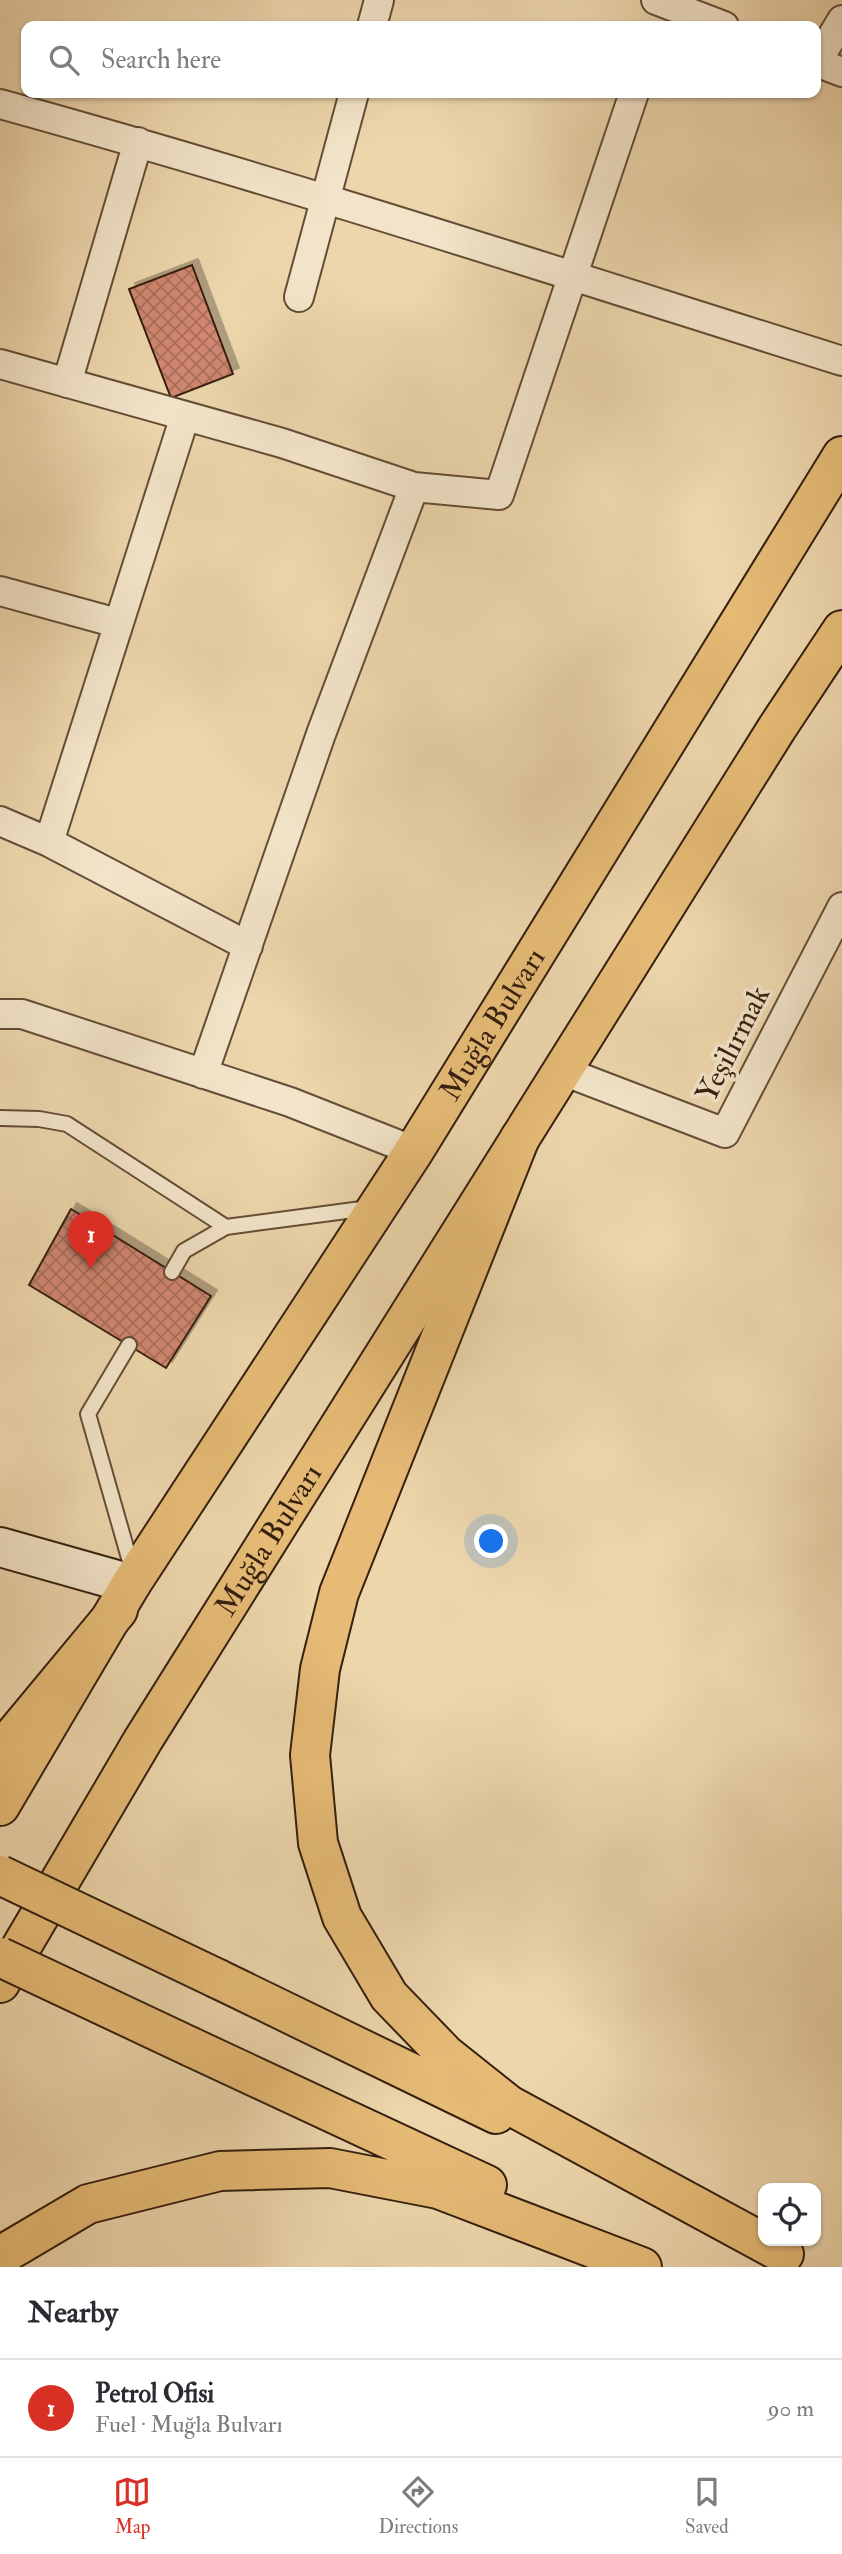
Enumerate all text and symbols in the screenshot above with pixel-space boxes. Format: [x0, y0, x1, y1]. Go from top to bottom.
search box [21, 21, 821, 98]
icon: search [45, 41, 83, 79]
text: Search here [101, 44, 221, 76]
street label: Muğla Bulvarı [431, 941, 553, 1107]
street label: Yeşilırmak [688, 980, 778, 1108]
pin: 1 [68, 1211, 114, 1269]
street label: Muğla Bulvarı [207, 1457, 330, 1623]
your location [474, 1524, 508, 1558]
map controls [758, 2183, 821, 2246]
button: locate [758, 2183, 821, 2246]
text: Nearby [28, 2294, 118, 2331]
text: Petrol Ofisi [95, 2378, 214, 2410]
text: 1 [47, 2394, 55, 2423]
text: 90 m [768, 2394, 814, 2423]
text: Fuel · Muğla Bulvarı [95, 2410, 283, 2439]
tab: Map [113, 2473, 151, 2539]
tab: Directions [378, 2473, 458, 2539]
tab: Saved [685, 2473, 729, 2539]

